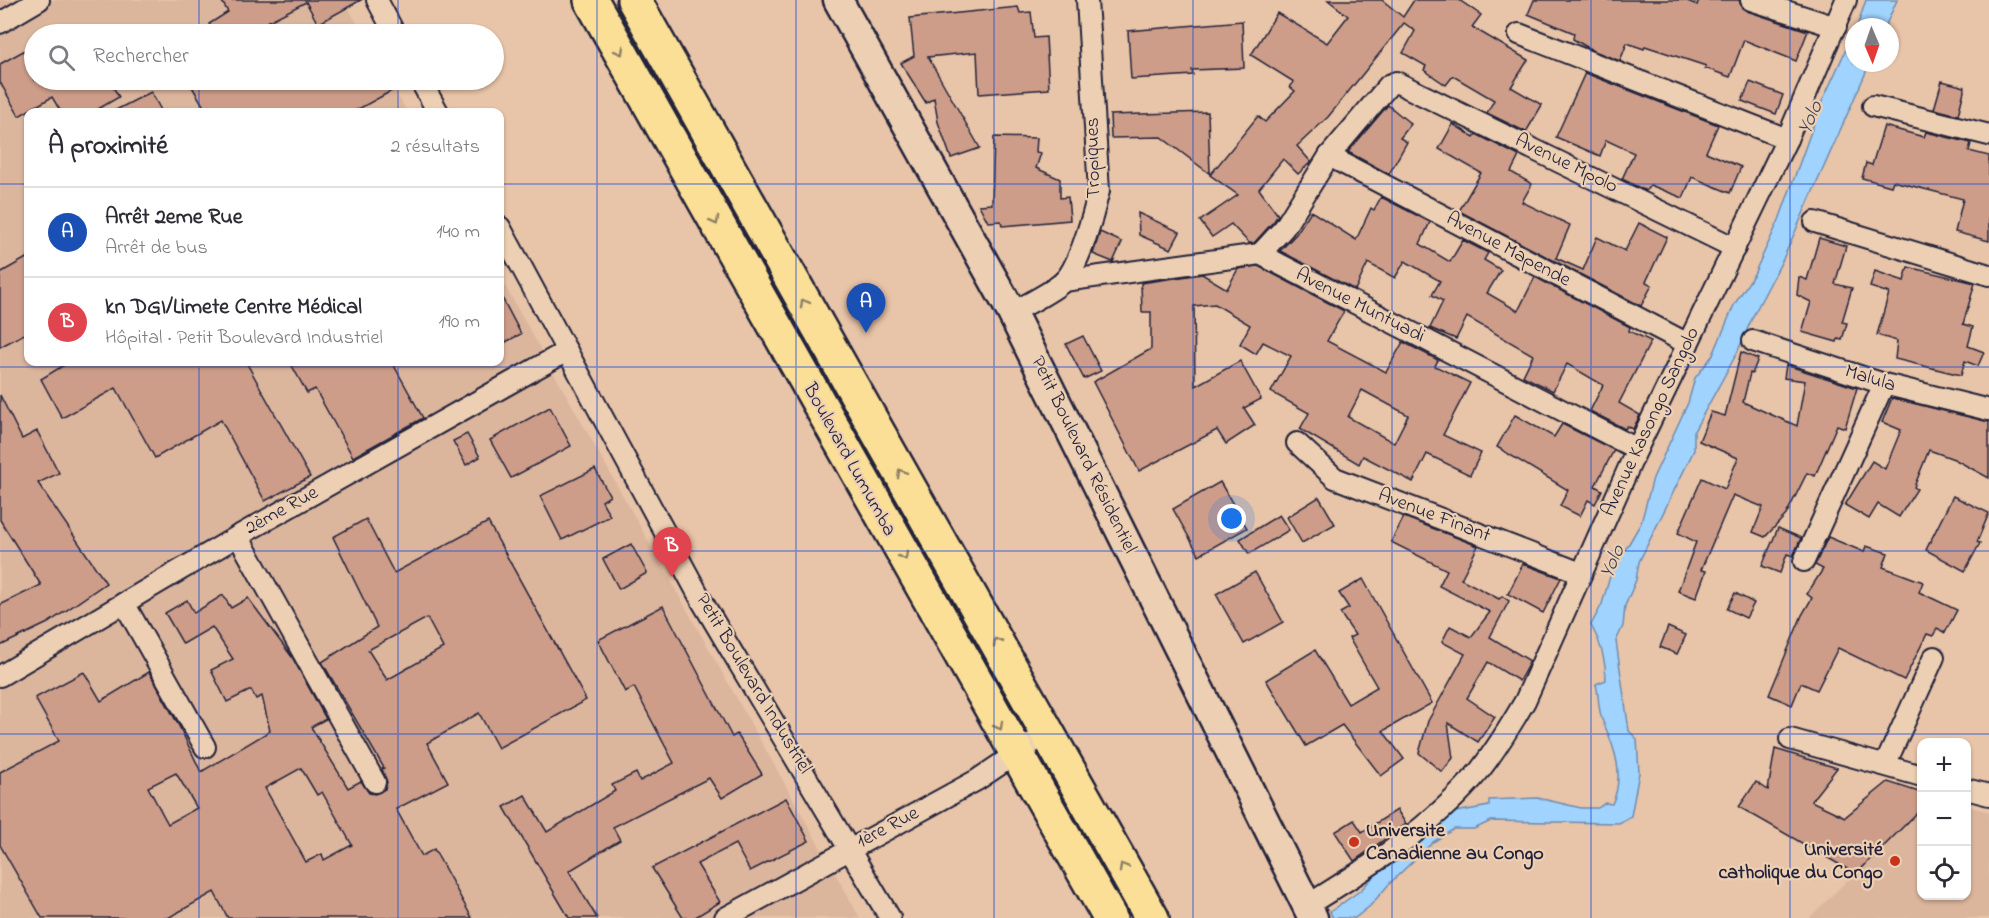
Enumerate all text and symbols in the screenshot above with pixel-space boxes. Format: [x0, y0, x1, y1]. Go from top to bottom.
north arrow [1845, 18, 1899, 72]
search box [24, 24, 504, 90]
icon: search [45, 41, 78, 74]
text: Rechercher [93, 41, 189, 73]
one-way arrow [612, 45, 624, 55]
water label: Yolo [1790, 95, 1832, 140]
street label: Tropiques [1079, 117, 1109, 199]
street label: Avenue Mpolo [1510, 127, 1622, 201]
text: À proximité [48, 128, 168, 166]
text: 2 résultats [391, 133, 480, 162]
text: Arrêt 2eme Rue [105, 202, 243, 234]
street label: Avenue Mapende [1440, 205, 1576, 295]
one-way arrow [708, 215, 719, 225]
text: A [61, 218, 74, 247]
text: 140 m [436, 218, 480, 247]
text: Arrêt de bus [105, 234, 208, 263]
street label: Avenue Muntuadi [1290, 261, 1430, 351]
pin: A [846, 284, 886, 333]
text: kn DGI/Limete Centre Médical [105, 292, 362, 324]
one-way arrow [800, 299, 812, 309]
text: B [61, 308, 74, 337]
text: 190 m [438, 308, 480, 337]
street label: Avenue Kasongo Sangolo [1594, 322, 1709, 522]
text: Hôpital · Petit Boulevard Industriel [105, 324, 383, 353]
street label: Petit Boulevard Résidentiel [1023, 351, 1143, 559]
street label: Malula [1841, 358, 1899, 400]
street label: Boulevard Lumumba [794, 377, 903, 542]
one-way arrow [896, 468, 908, 479]
street label: 2ème Rue [240, 479, 324, 543]
street label: Avenue Finant [1373, 481, 1495, 551]
your location [1217, 504, 1246, 533]
pin: B [652, 528, 692, 577]
water label: Yolo [1592, 539, 1634, 584]
one-way arrow [896, 549, 908, 560]
street label: Petit Boulevard Industriel [687, 588, 819, 780]
one-way arrow [992, 638, 1004, 648]
one-way arrow [992, 719, 1003, 730]
map controls [1917, 738, 1971, 900]
button: + [1917, 738, 1971, 792]
button: − [1917, 792, 1971, 846]
street label: 1ère Rue [852, 799, 924, 857]
place label: Universite Canadienne au Congo [1366, 817, 1544, 870]
marker: Universite Canadienne au Congo [1347, 835, 1361, 849]
place label: Université catholique du Congo [1718, 836, 1884, 889]
button: locate [1917, 846, 1971, 900]
marker: Université catholique du Congo [1888, 854, 1902, 868]
one-way arrow [1119, 863, 1130, 873]

